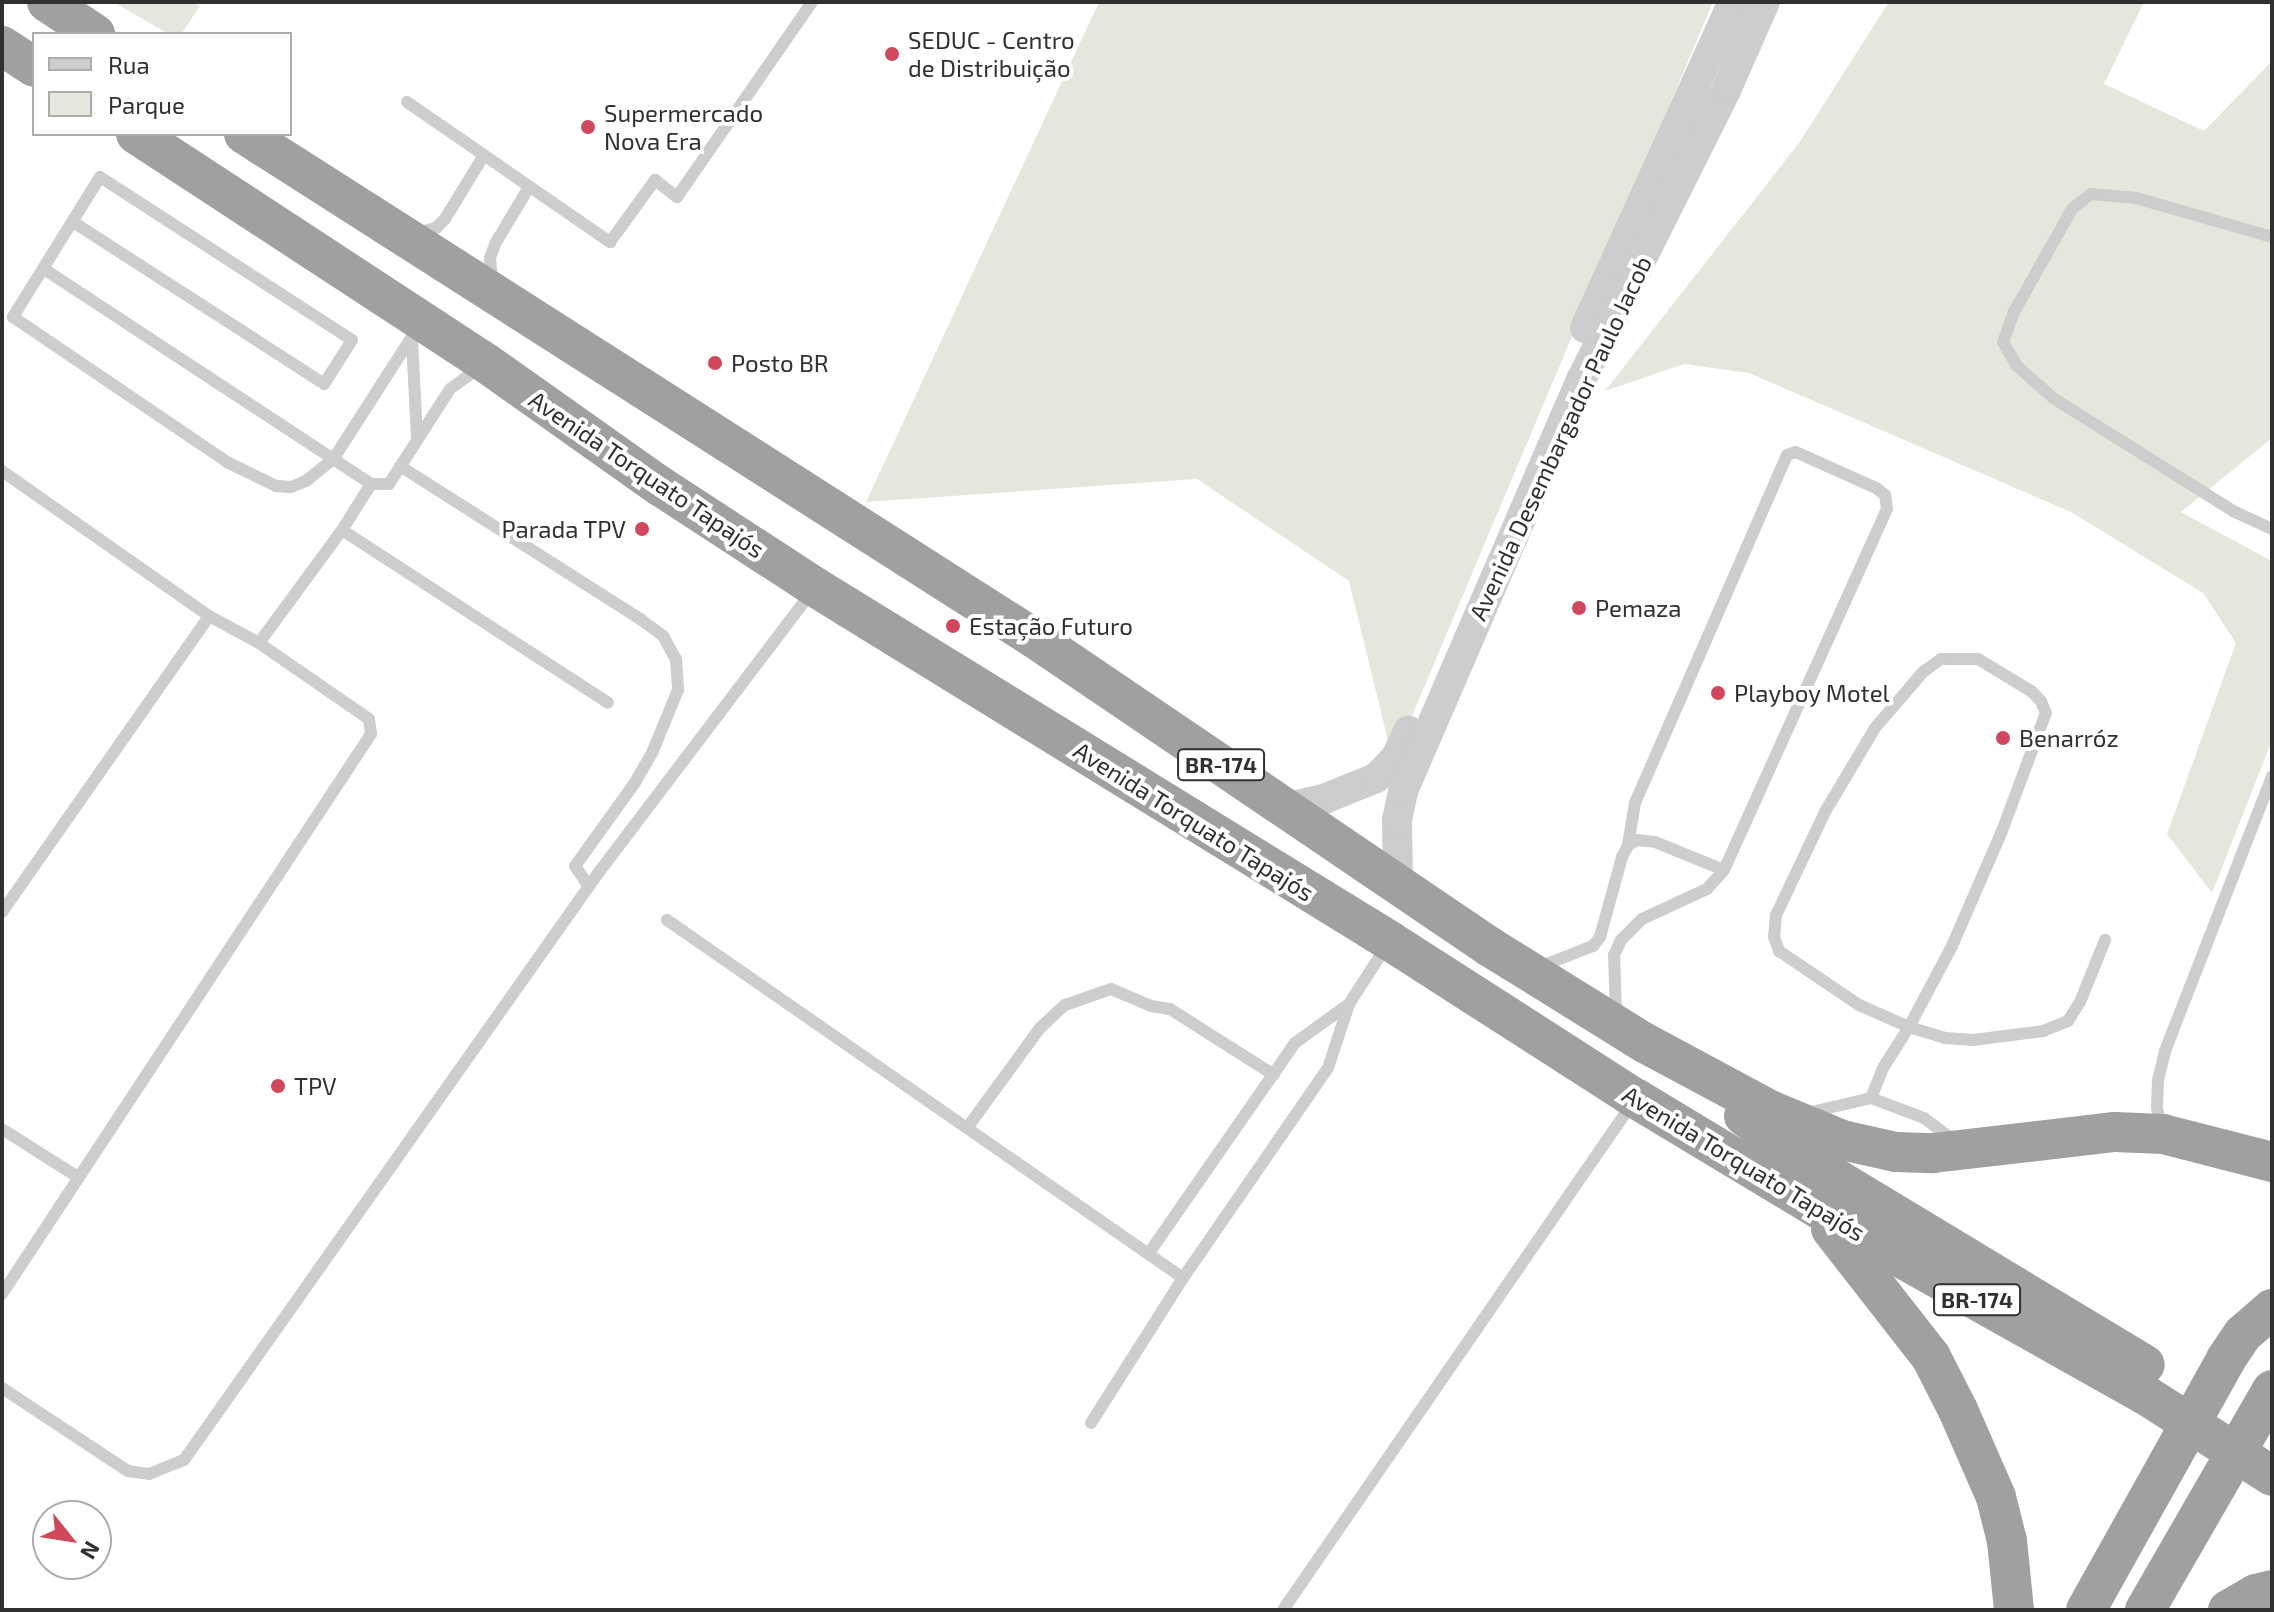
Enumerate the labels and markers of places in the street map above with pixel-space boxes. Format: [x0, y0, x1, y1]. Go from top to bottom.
place label: SEDUC - Centro de Distribuição [908, 26, 1075, 82]
marker: SEDUC - Centro de Distribuição [883, 45, 901, 63]
place label: Supermercado Nova Era [604, 99, 763, 155]
marker: Supermercado Nova Era [579, 118, 597, 136]
place label: Posto BR [731, 349, 829, 377]
marker: Posto BR [706, 354, 724, 372]
place label: Parada TPV [501, 515, 626, 543]
marker: Parada TPV [633, 520, 651, 538]
place label: Pemaza [1595, 594, 1682, 622]
marker: Pemaza [1570, 599, 1588, 617]
place label: Estação Futuro [969, 612, 1133, 640]
marker: Estação Futuro [944, 617, 962, 635]
place label: Playboy Motel [1734, 679, 1890, 707]
marker: Playboy Motel [1709, 684, 1727, 702]
place label: Benarróz [2019, 724, 2119, 752]
marker: Benarróz [1994, 729, 2012, 747]
place label: TPV [294, 1072, 337, 1100]
marker: TPV [269, 1077, 287, 1095]

